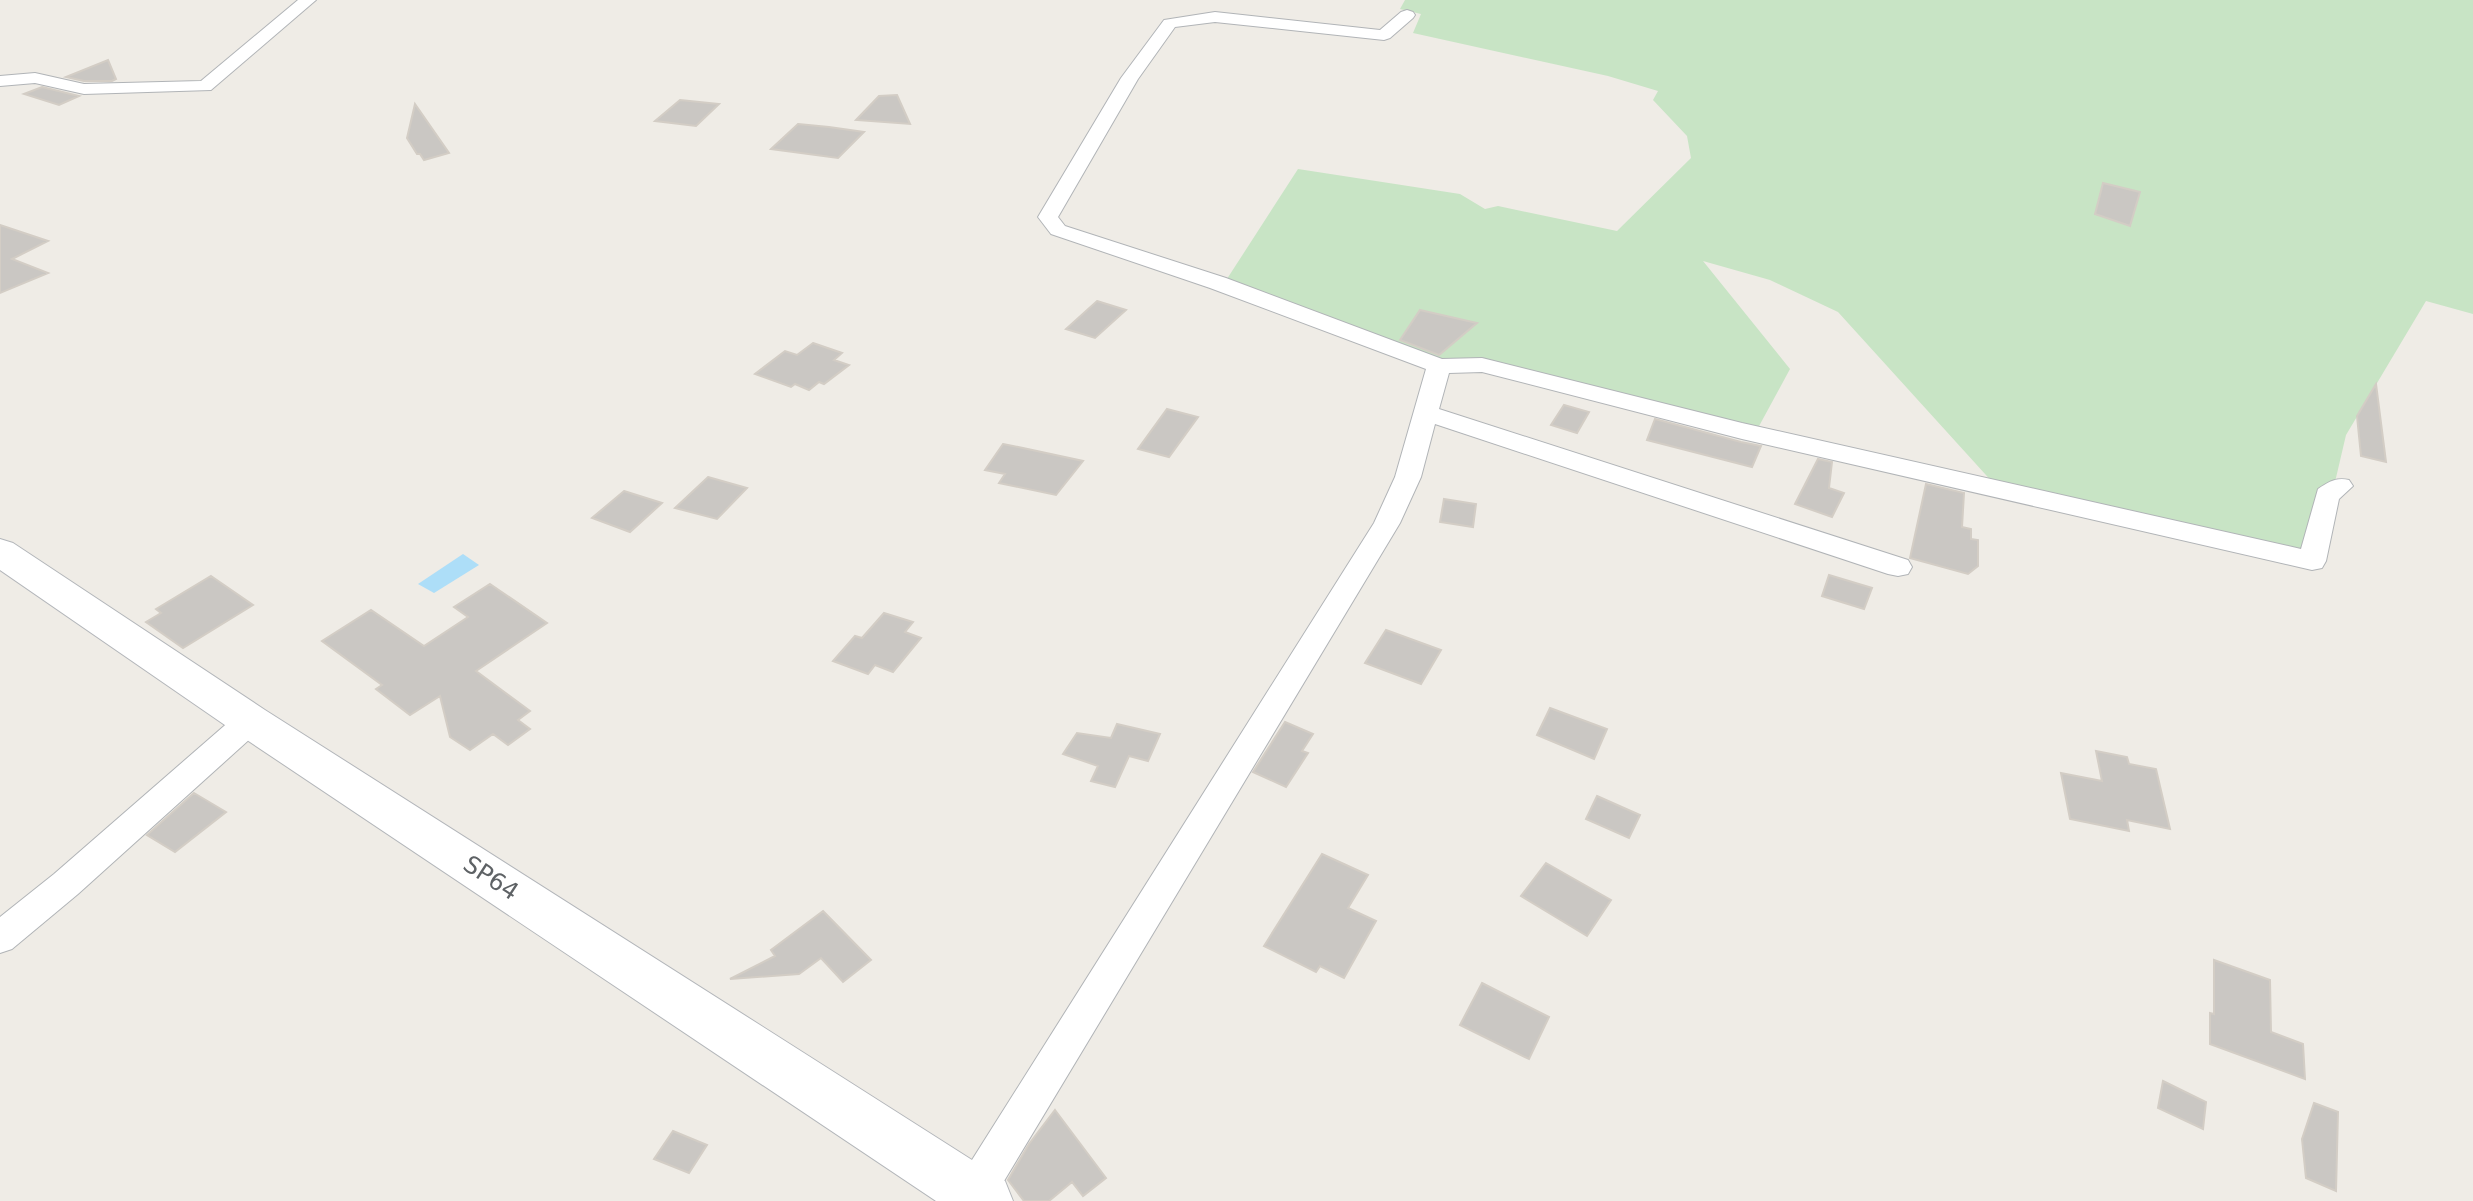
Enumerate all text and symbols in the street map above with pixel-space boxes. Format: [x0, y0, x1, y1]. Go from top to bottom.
street label: SP64 [458, 850, 524, 906]

